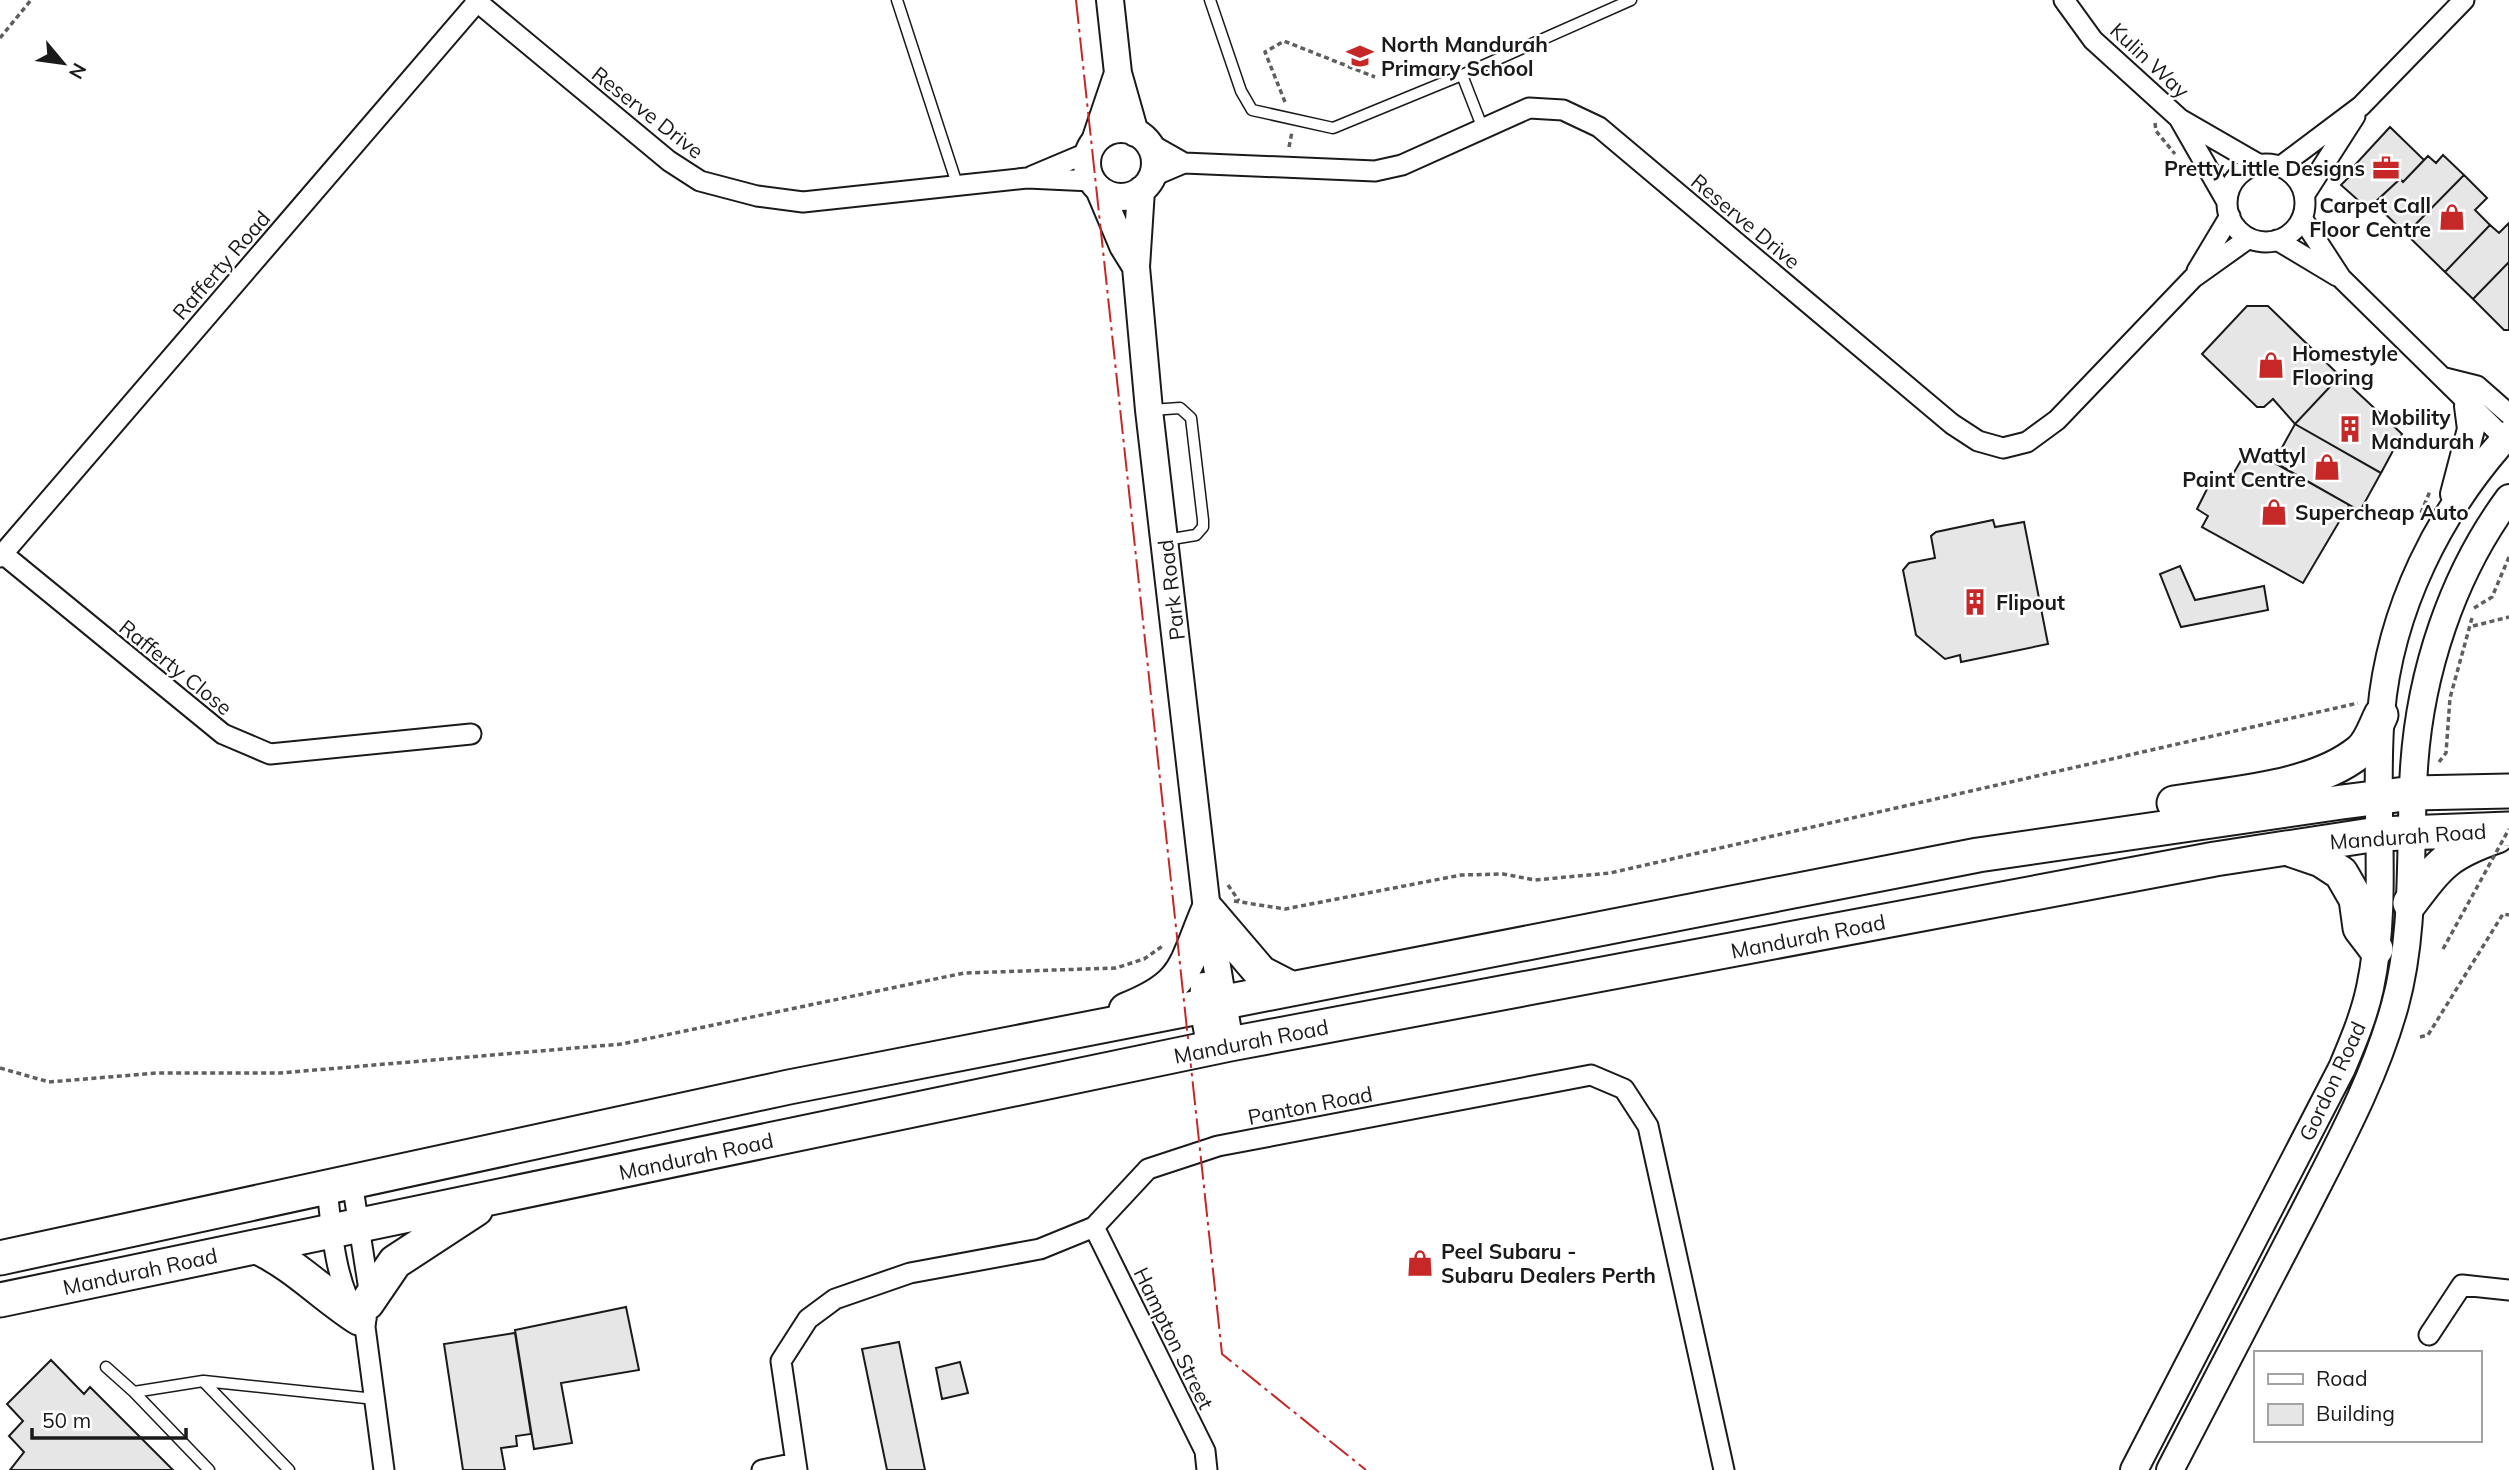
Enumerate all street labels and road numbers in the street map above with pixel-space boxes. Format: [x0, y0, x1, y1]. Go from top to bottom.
street label: Kulin Way [2105, 17, 2195, 103]
street label: Reserve Drive [587, 60, 709, 164]
street label: Reserve Drive [1686, 168, 1806, 274]
street label: Rafferty Road [167, 205, 275, 325]
street label: Park Road [1152, 538, 1190, 642]
street label: Rafferty Close [114, 614, 238, 720]
street label: Mandurah Road [2329, 818, 2487, 854]
street label: Mandurah Road [1728, 908, 1888, 964]
street label: Mandurah Road [1171, 1013, 1331, 1069]
street label: Gordon Road [2293, 1017, 2371, 1145]
street label: Panton Road [1245, 1080, 1375, 1130]
street label: Mandurah Road [616, 1127, 776, 1185]
street label: Mandurah Road [60, 1242, 220, 1300]
street label: Hampton Street [1128, 1263, 1220, 1413]

